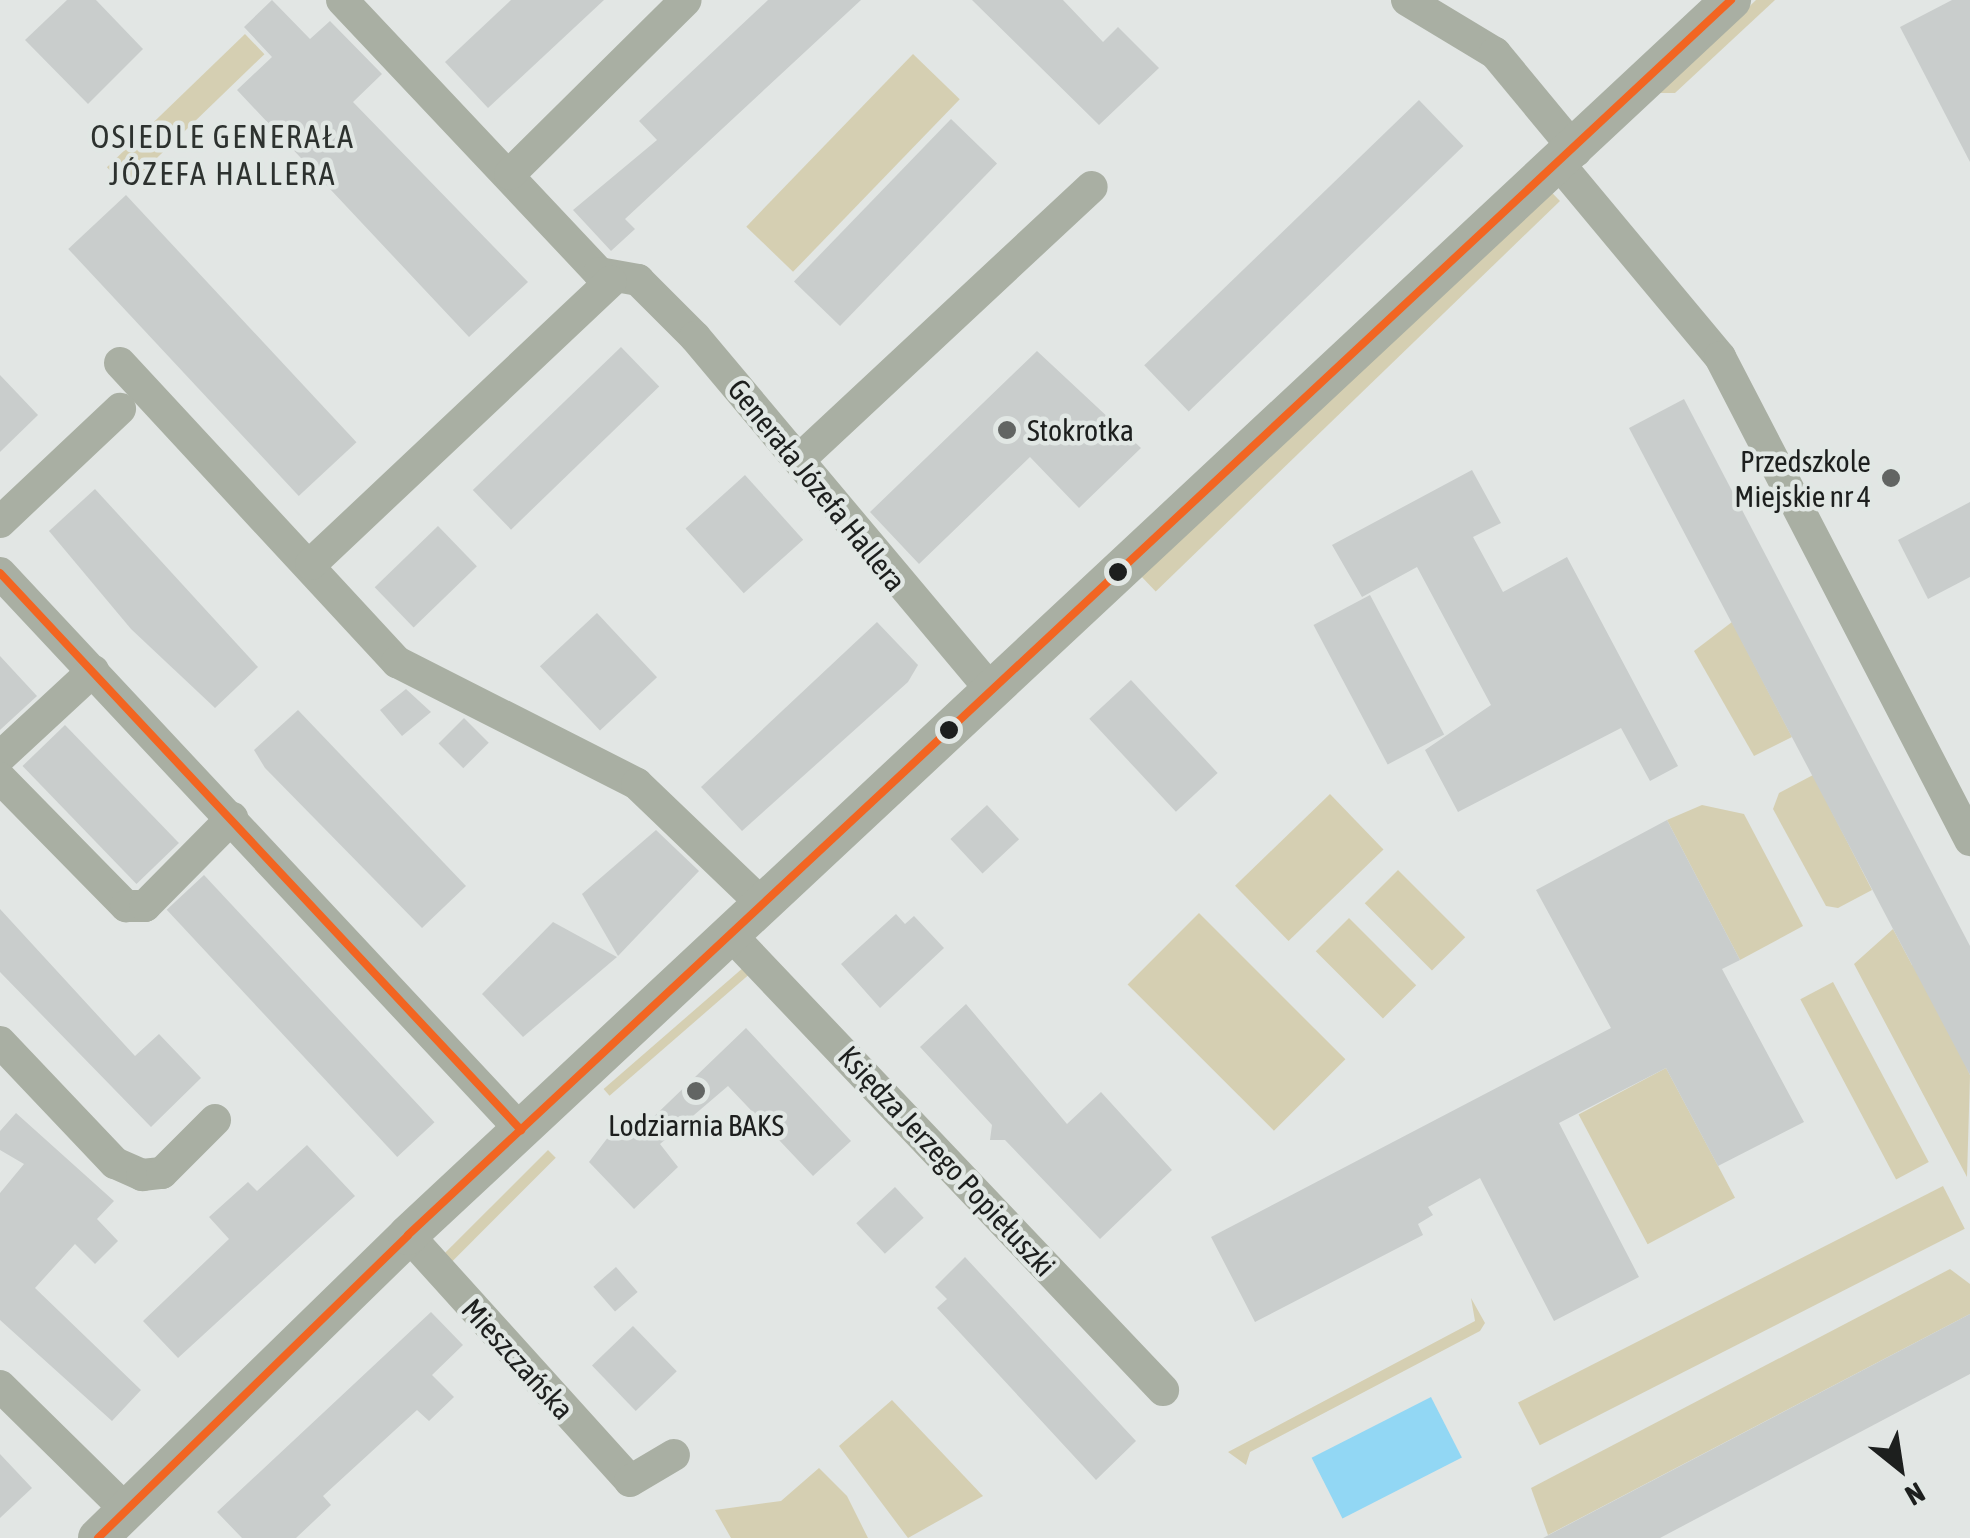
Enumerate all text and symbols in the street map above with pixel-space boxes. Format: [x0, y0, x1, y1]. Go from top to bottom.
district label: OSIEDLE GENERAŁA JÓZEFA HALLERA [90, 119, 356, 194]
street label: Generała Józefa Hallera [720, 372, 914, 598]
place label: Stokrotka [1027, 412, 1134, 448]
marker: Stokrotka [996, 419, 1018, 441]
place label: Przedszkole Miejskie nr 4 [1734, 443, 1871, 514]
marker: Przedszkole Miejskie nr 4 [1880, 467, 1902, 489]
unlabelled marker [1108, 562, 1128, 582]
unlabelled marker [939, 720, 959, 740]
street label: Księdza Jerzego Popiełuszki [831, 1038, 1063, 1284]
marker: Lodziarnia BAKS [685, 1080, 707, 1102]
place label: Lodziarnia BAKS [608, 1107, 784, 1143]
street label: Mieszczańska [454, 1291, 582, 1427]
north arrow [1850, 1418, 1950, 1518]
text: N [1900, 1476, 1930, 1512]

